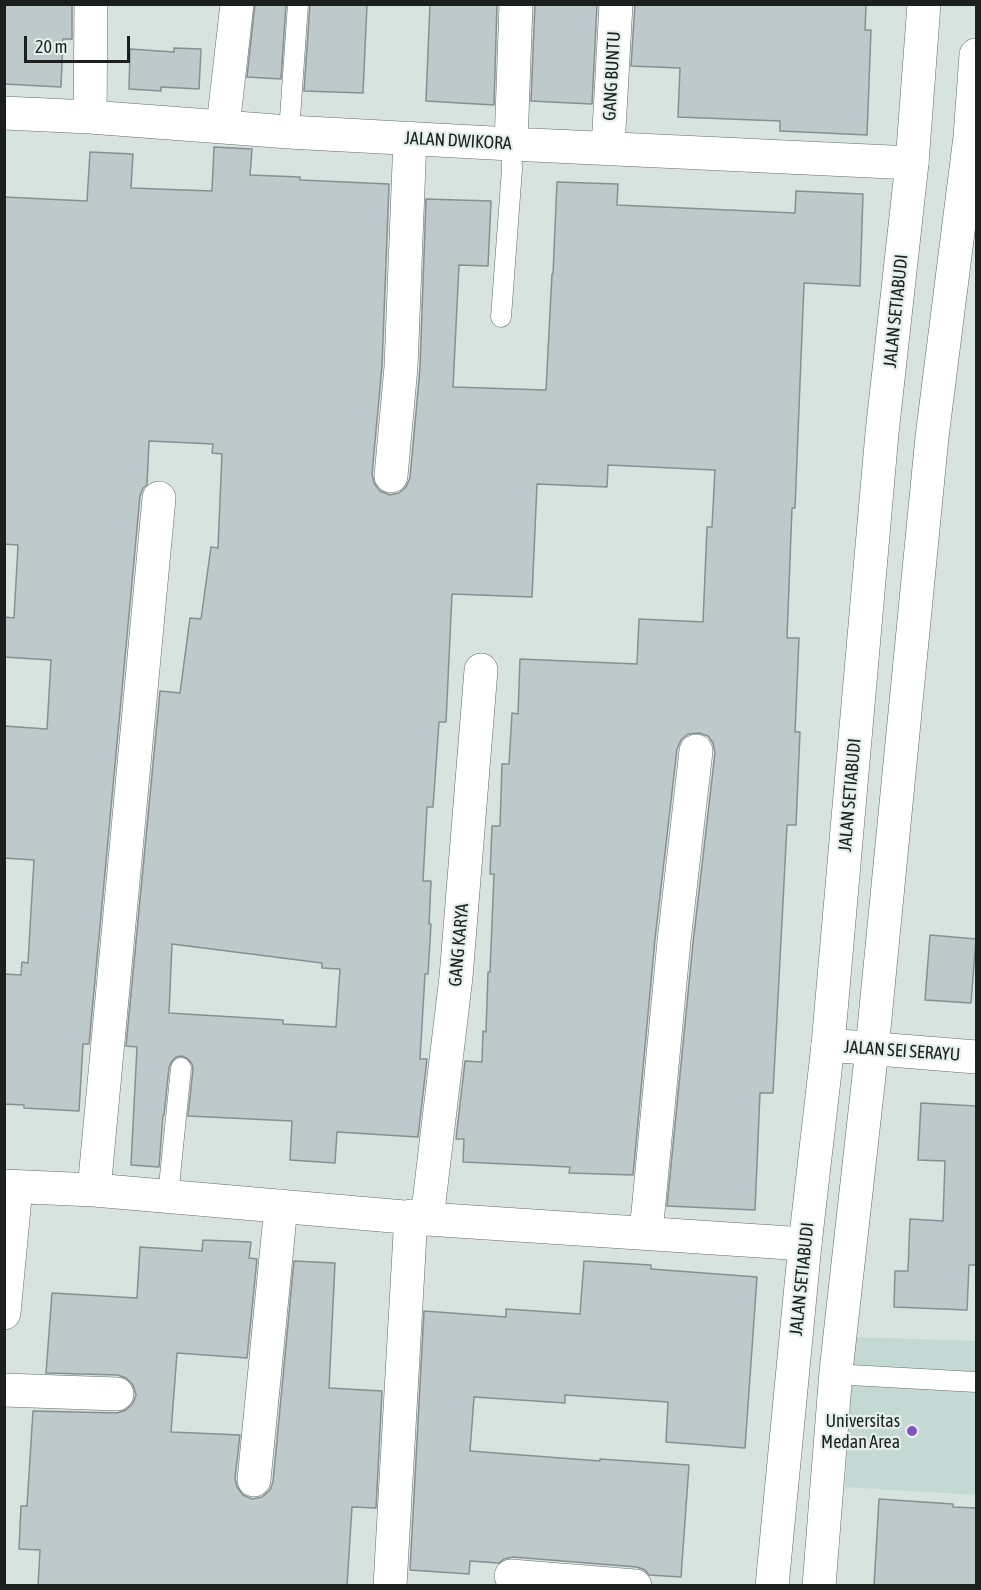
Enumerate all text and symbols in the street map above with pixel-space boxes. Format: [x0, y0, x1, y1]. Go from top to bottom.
scale bar [27, 24, 134, 62]
street label: GANG BUNTU [599, 31, 625, 121]
text: 20 m [35, 36, 67, 57]
street label: JALAN DWIKORA [404, 127, 512, 155]
street label: JALAN SETIABUDI [879, 253, 913, 369]
street label: JALAN SETIABUDI [834, 737, 866, 853]
street label: GANG KARYA [445, 903, 473, 987]
street label: JALAN SEI SERAYU [843, 1036, 961, 1066]
street label: JALAN SETIABUDI [785, 1221, 819, 1337]
place label: Universitas Medan Area [821, 1410, 900, 1452]
marker: Universitas Medan Area [905, 1424, 919, 1438]

